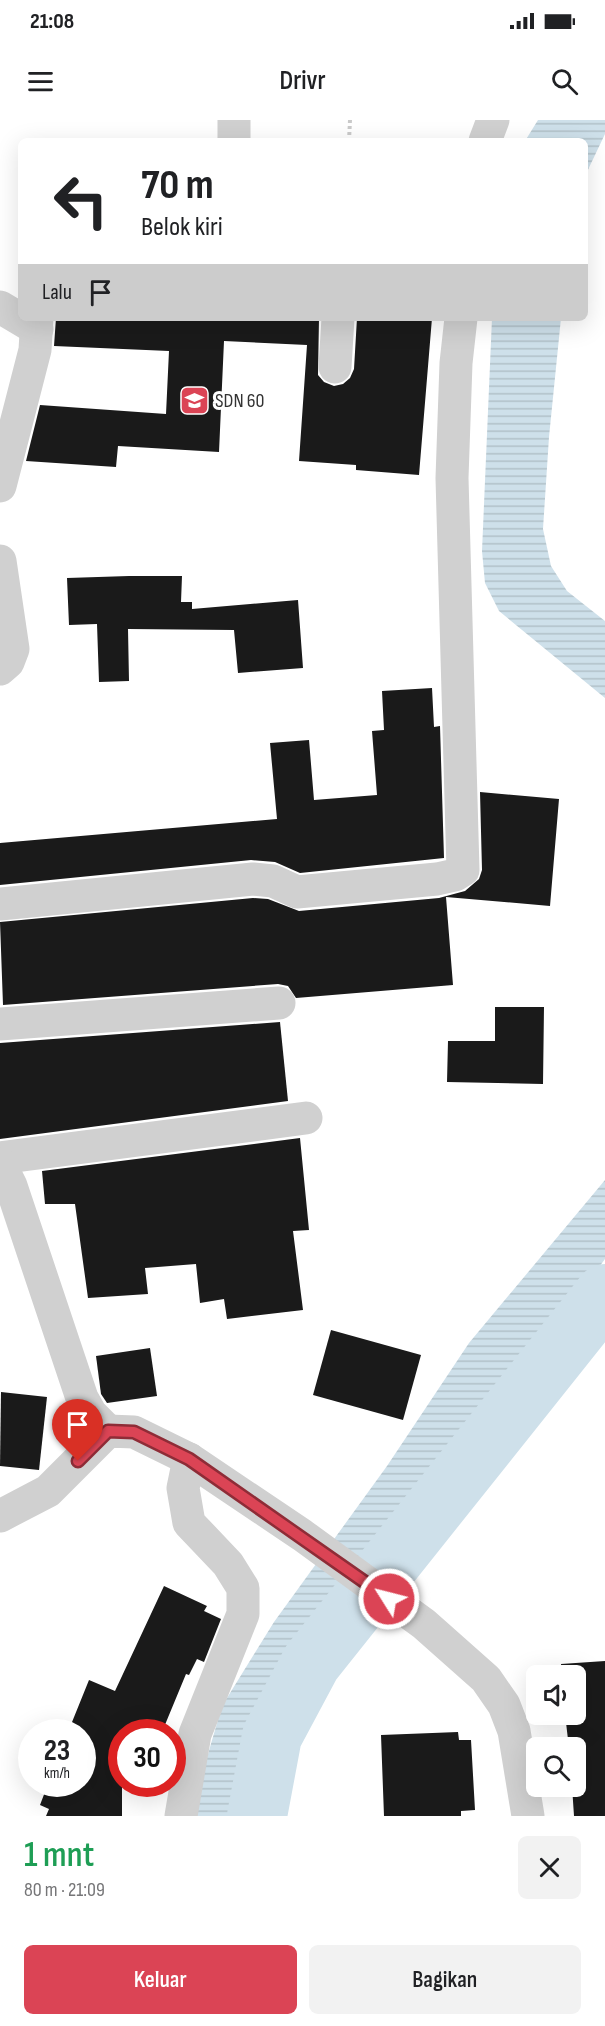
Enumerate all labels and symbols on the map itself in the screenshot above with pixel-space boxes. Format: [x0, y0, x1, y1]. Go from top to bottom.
school or university icon: SDN 60 [178, 384, 210, 416]
place label: SDN 60 [215, 389, 264, 413]
pin [52, 1399, 103, 1461]
position arrow [357, 1567, 421, 1631]
speed limit sign: 30 [108, 1719, 186, 1797]

